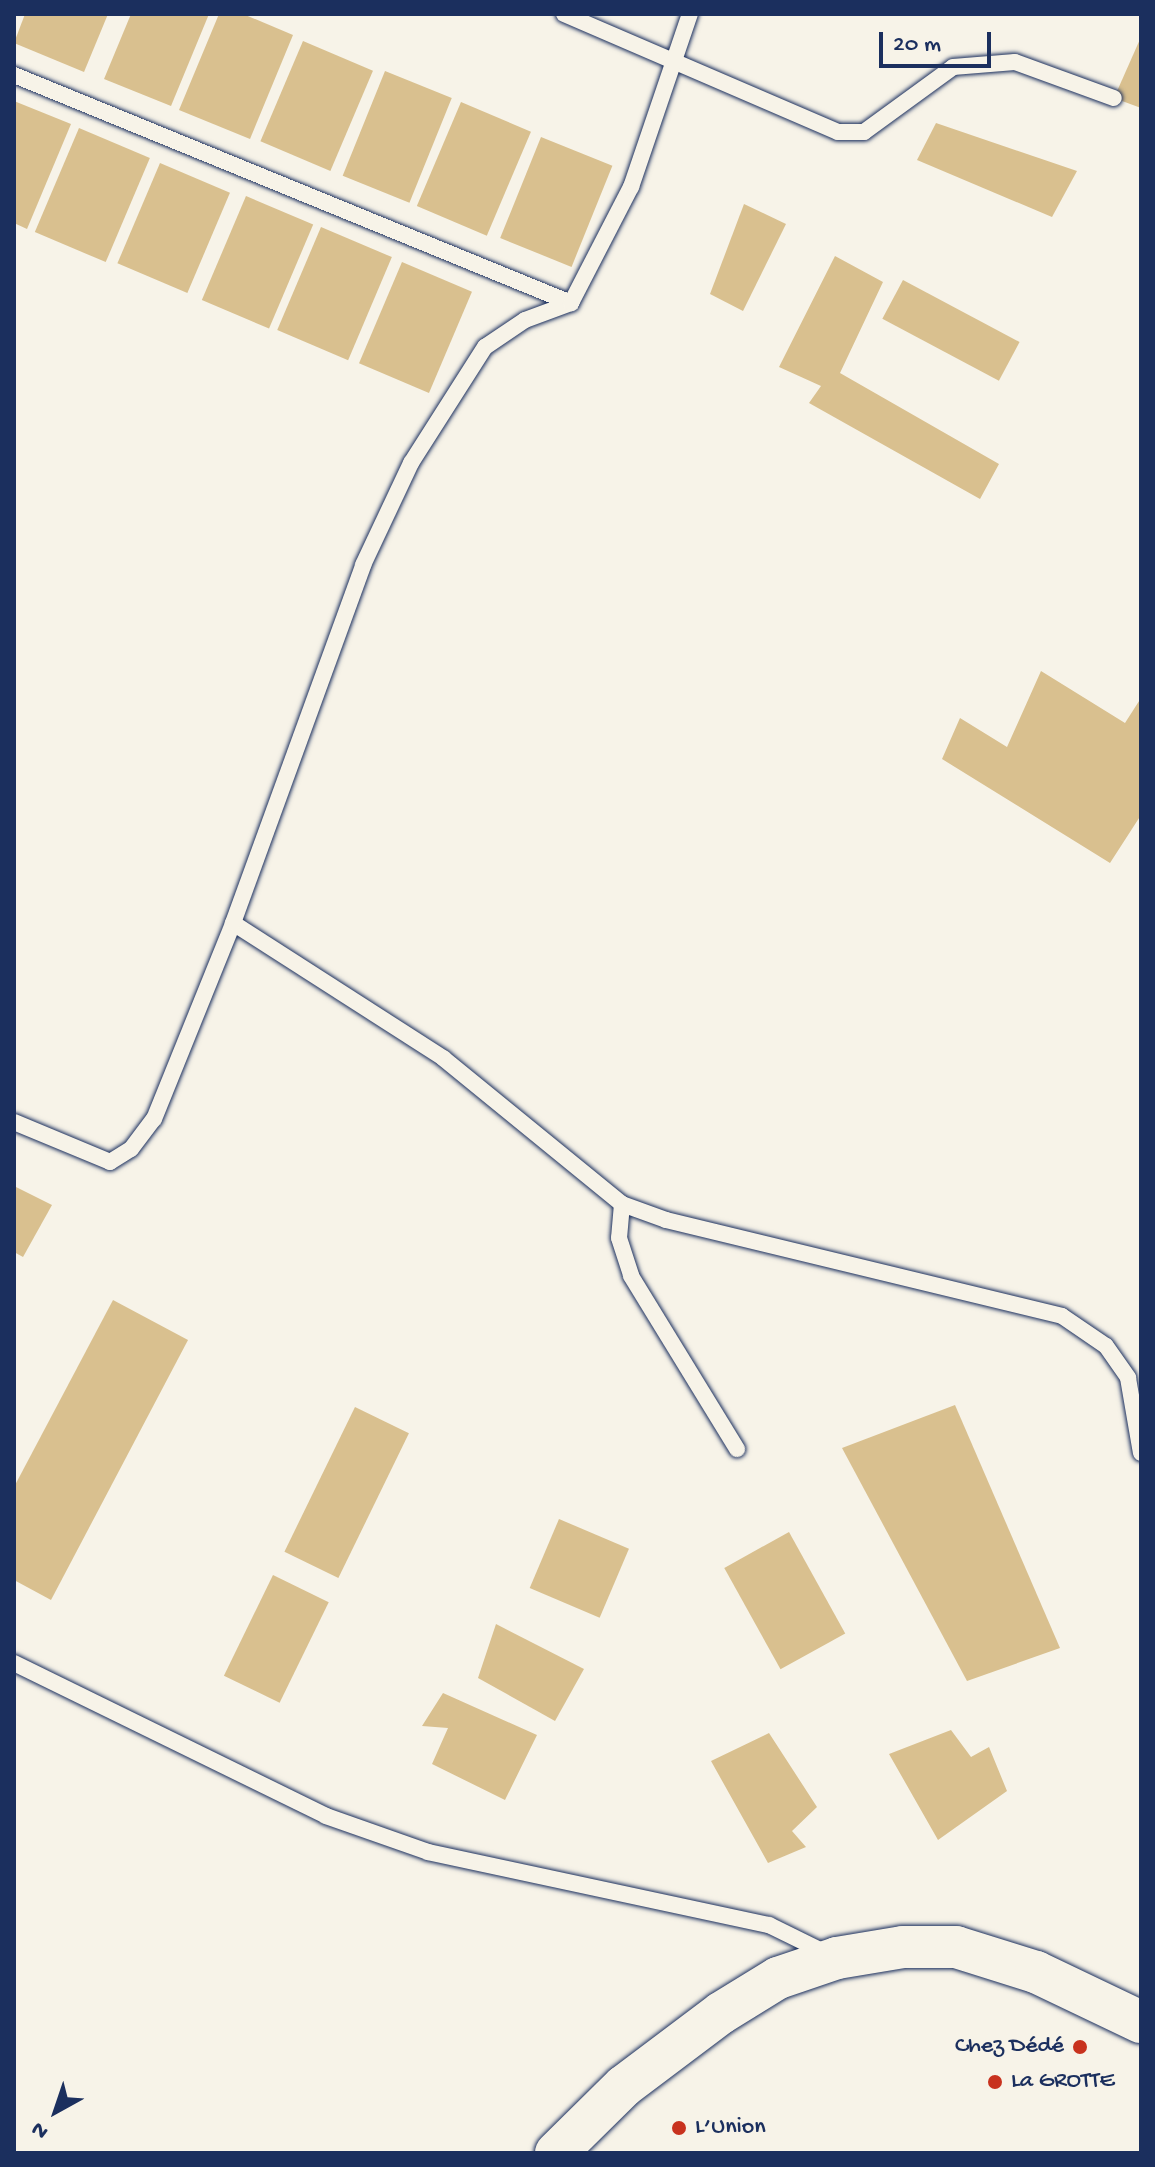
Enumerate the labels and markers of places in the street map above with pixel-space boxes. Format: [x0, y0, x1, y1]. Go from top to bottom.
place label: Chez Dédé [955, 2033, 1064, 2061]
marker: Chez Dédé [1071, 2038, 1089, 2056]
place label: La GROTTE [1011, 2068, 1114, 2096]
marker: La GROTTE [986, 2073, 1004, 2091]
place label: L’Union [695, 2114, 766, 2142]
marker: L’Union [670, 2119, 688, 2137]

